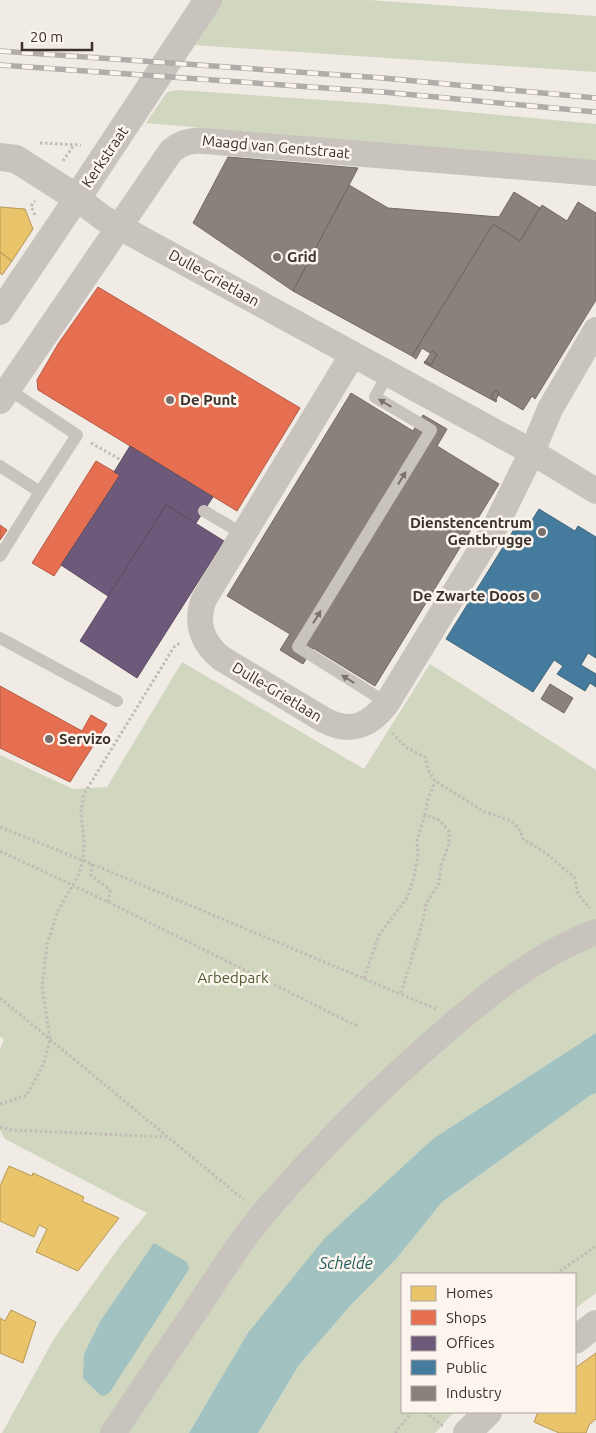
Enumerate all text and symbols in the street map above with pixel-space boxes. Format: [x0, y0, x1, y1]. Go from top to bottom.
scale bar [22, 20, 92, 52]
text: 20 m [30, 28, 63, 45]
street label: Kerkstraat [78, 123, 131, 190]
street label: Maagd van Gentstraat [201, 132, 351, 161]
street label: Dulle-Grietlaan [166, 246, 263, 309]
place label: Grid [287, 248, 317, 265]
marker: Grid [271, 251, 283, 263]
place label: De Punt [180, 391, 237, 408]
marker: De Punt [164, 394, 176, 406]
one-way arrow [379, 398, 392, 407]
one-way arrow [397, 472, 406, 485]
place label: Dienstencentrum Gentbrugge [410, 514, 532, 548]
marker: Dienstencentrum Gentbrugge [536, 526, 548, 538]
place label: De Zwarte Doos [413, 587, 525, 604]
marker: De Zwarte Doos [529, 590, 541, 602]
one-way arrow [312, 610, 321, 623]
street label: Dulle-Grietlaan [230, 658, 325, 725]
one-way arrow [342, 674, 355, 683]
place label: Servizo [59, 730, 111, 747]
marker: Servizo [43, 733, 55, 745]
park label: Arbedpark [197, 969, 269, 986]
water label: Schelde [318, 1254, 373, 1272]
legend [401, 1273, 576, 1413]
text: Homes [446, 1284, 493, 1301]
text: Shops [446, 1309, 487, 1326]
text: Offices [446, 1334, 494, 1351]
text: Public [446, 1359, 487, 1376]
text: Industry [446, 1384, 501, 1401]

